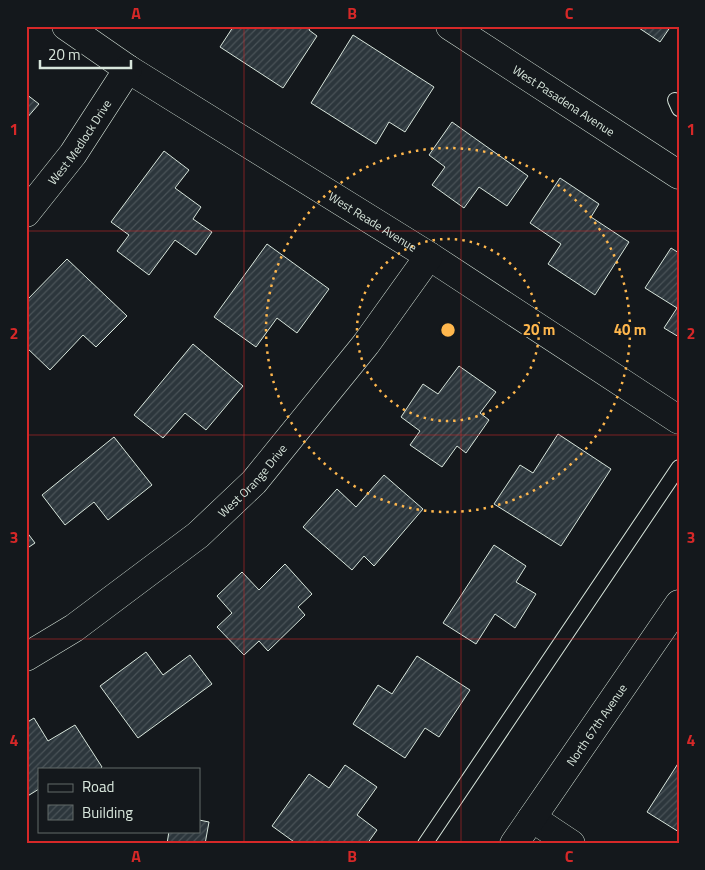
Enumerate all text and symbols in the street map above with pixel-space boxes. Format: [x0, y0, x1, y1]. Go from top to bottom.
text: A [131, 1, 141, 25]
text: B [347, 1, 357, 25]
text: C [565, 1, 574, 25]
scale bar [40, 38, 131, 70]
text: 20 m [48, 43, 81, 66]
street label: West Pasadena Avenue [509, 60, 619, 141]
street label: West Medlock Drive [43, 95, 116, 189]
text: 1 [10, 117, 18, 141]
text: 1 [687, 117, 695, 141]
street label: West Reade Avenue [325, 187, 421, 256]
text: 20 m [523, 318, 555, 341]
text: 40 m [614, 318, 646, 341]
text: 2 [10, 321, 18, 345]
centre of rings [439, 321, 457, 339]
text: 2 [687, 321, 695, 345]
street label: West Orange Drive [213, 439, 291, 522]
text: 3 [10, 525, 18, 549]
text: 3 [687, 525, 695, 549]
street label: North 67th Avenue [561, 679, 631, 770]
text: 4 [10, 728, 19, 752]
text: 4 [687, 728, 696, 752]
legend [38, 768, 200, 832]
text: Road [82, 775, 114, 798]
text: Building [82, 801, 133, 824]
text: A [131, 844, 141, 868]
text: B [347, 844, 357, 868]
text: C [565, 844, 574, 868]

